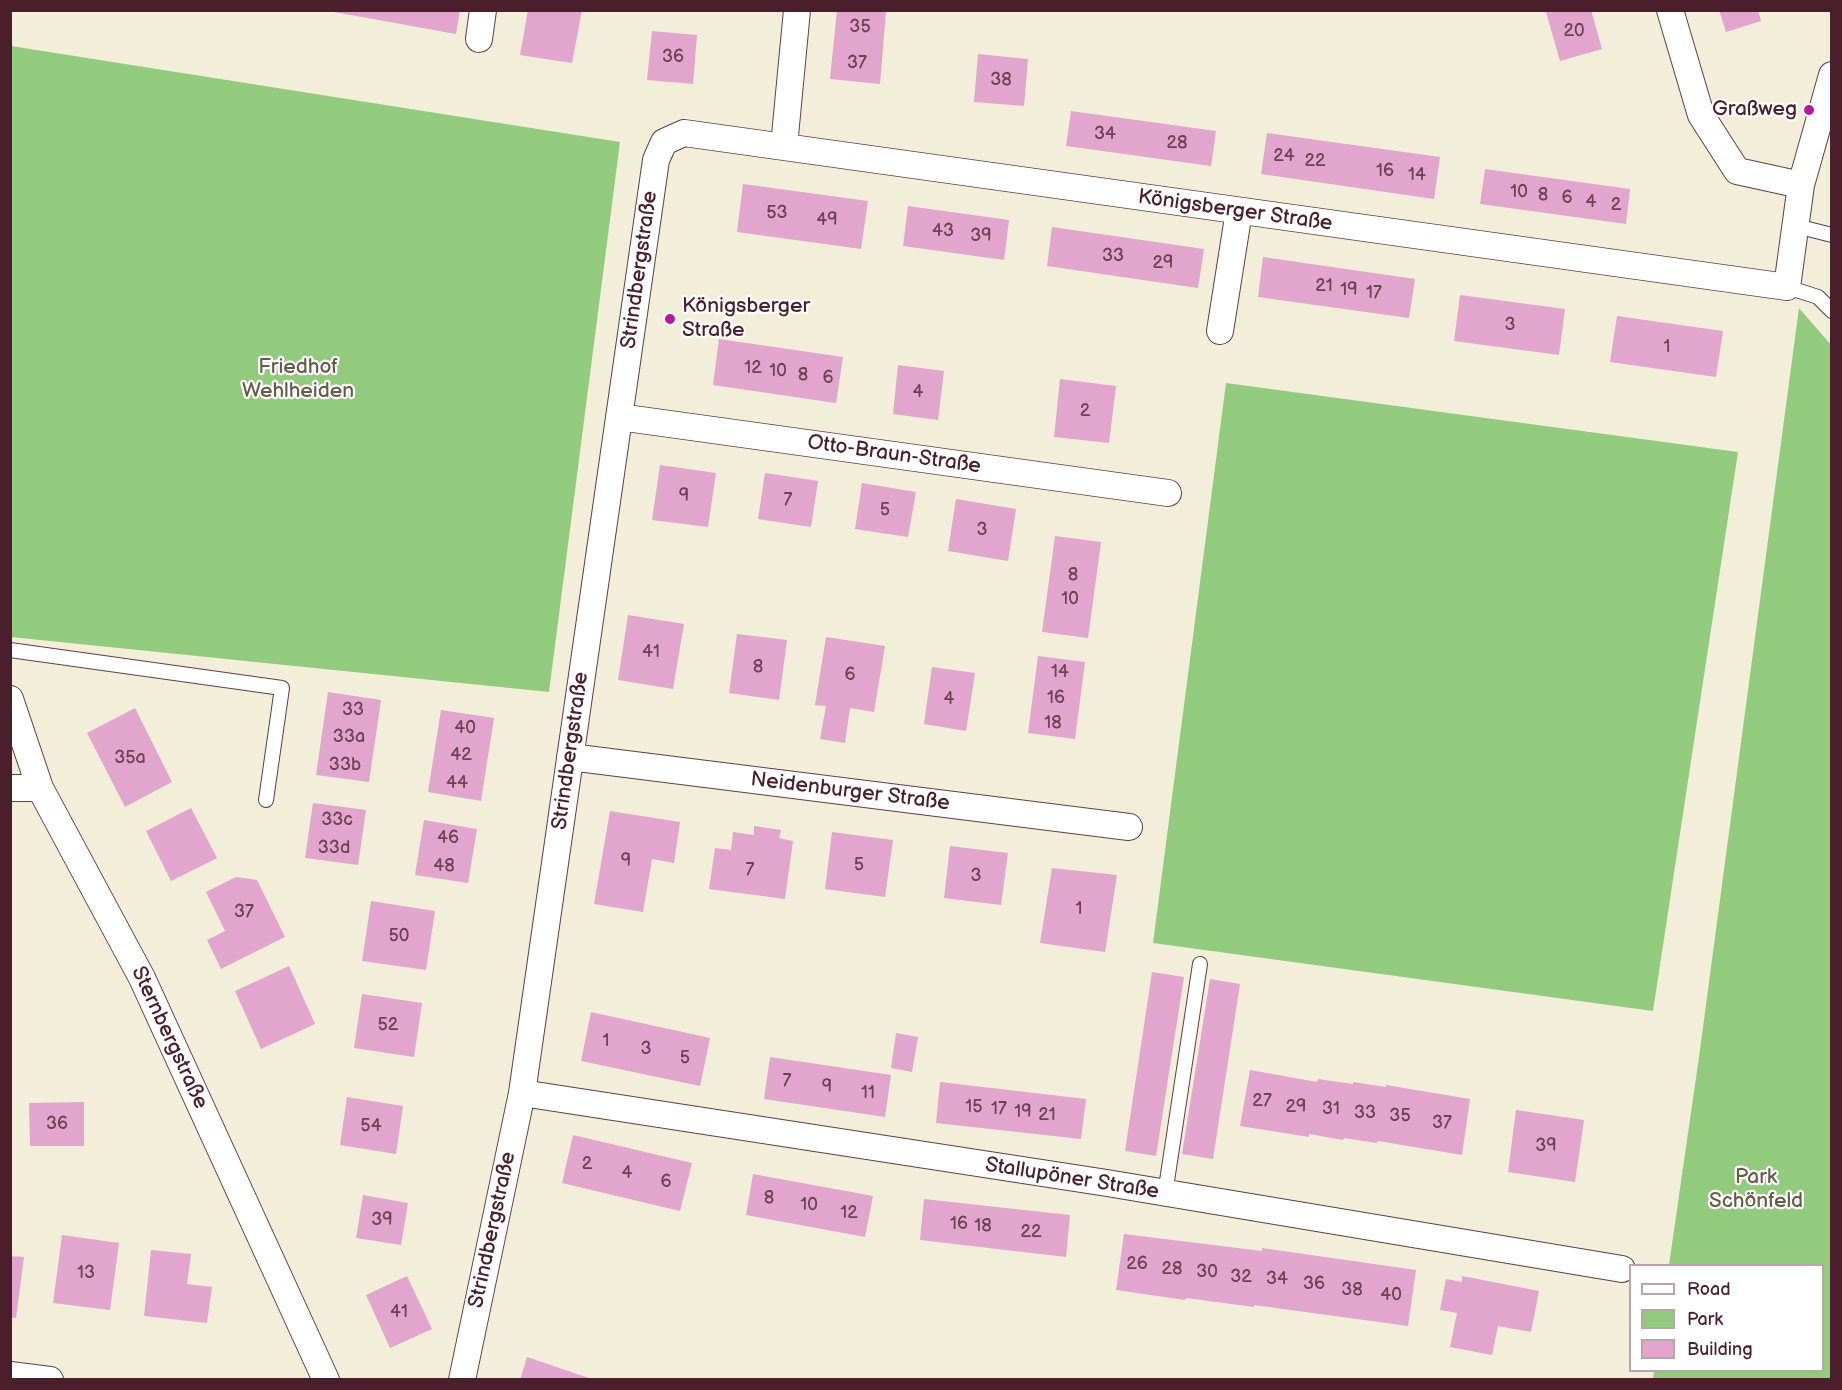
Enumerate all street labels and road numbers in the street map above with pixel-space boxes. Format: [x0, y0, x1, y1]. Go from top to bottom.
street label: Königsberger Straße [1136, 185, 1334, 237]
street label: Strindbergstraße [616, 189, 664, 351]
street label: Otto-Braun-Straße [806, 430, 982, 480]
street label: Strindbergstraße [547, 670, 595, 832]
street label: Neidenburger Straße [749, 767, 951, 817]
street label: Sternbergstraße [125, 963, 213, 1113]
street label: Strindbergstraße [464, 1150, 522, 1310]
street label: Stallupöner Straße [983, 1153, 1161, 1205]

